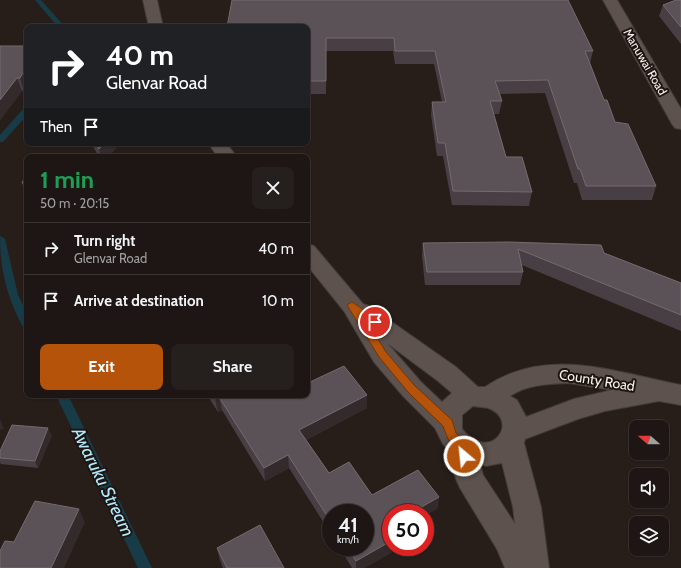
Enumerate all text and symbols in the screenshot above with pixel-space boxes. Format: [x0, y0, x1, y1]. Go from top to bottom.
street label: Manuwai Road [620, 26, 670, 98]
text: 40 m [106, 38, 174, 72]
icon: right [40, 40, 92, 92]
text: Glenvar Road [106, 72, 207, 94]
icon: arrive [80, 116, 102, 138]
text: Then [40, 118, 72, 136]
text: 1 min [40, 165, 94, 194]
button: close [252, 167, 294, 209]
text: 50 m · 20:15 [40, 195, 109, 211]
text: Turn right [74, 232, 135, 250]
icon: right [40, 238, 62, 260]
text: 40 m [258, 240, 294, 258]
text: Glenvar Road [74, 250, 147, 266]
icon: arrive [40, 290, 62, 312]
text: Arrive at destination [74, 292, 204, 310]
text: 10 m [262, 292, 294, 310]
pin [358, 305, 392, 339]
icon: arrive [364, 311, 386, 333]
button: Exit [40, 344, 163, 390]
button: Share [171, 344, 294, 390]
street label: County Road [558, 365, 636, 395]
north arrow [629, 420, 669, 460]
map controls [629, 420, 669, 556]
water label: Awaruku Stream [67, 423, 139, 540]
position arrow [443, 435, 485, 477]
button: sound [629, 468, 669, 508]
speed limit sign: 50 [382, 504, 434, 556]
text: 41 [338, 513, 358, 537]
button: layers [629, 516, 669, 556]
text: km/h [337, 533, 359, 546]

